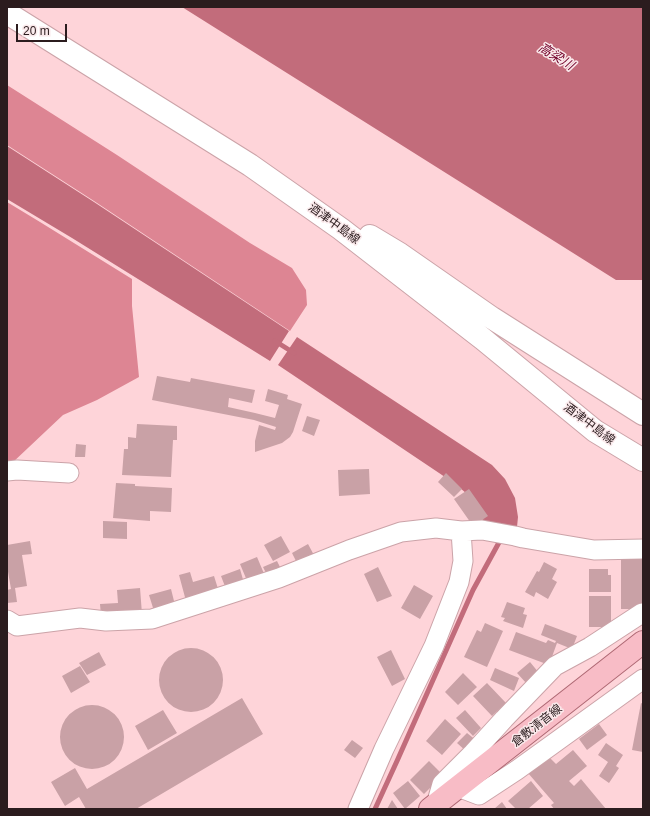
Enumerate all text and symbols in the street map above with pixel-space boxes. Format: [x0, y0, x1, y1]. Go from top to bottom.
scale bar [18, 16, 69, 42]
text: 20 m [23, 24, 50, 38]
water label: 高梁川 [535, 40, 577, 74]
street label: 酒津中島線 [305, 201, 363, 247]
street label: 酒津中島線 [561, 400, 617, 448]
street label: 倉敷清音線 [509, 702, 565, 750]

